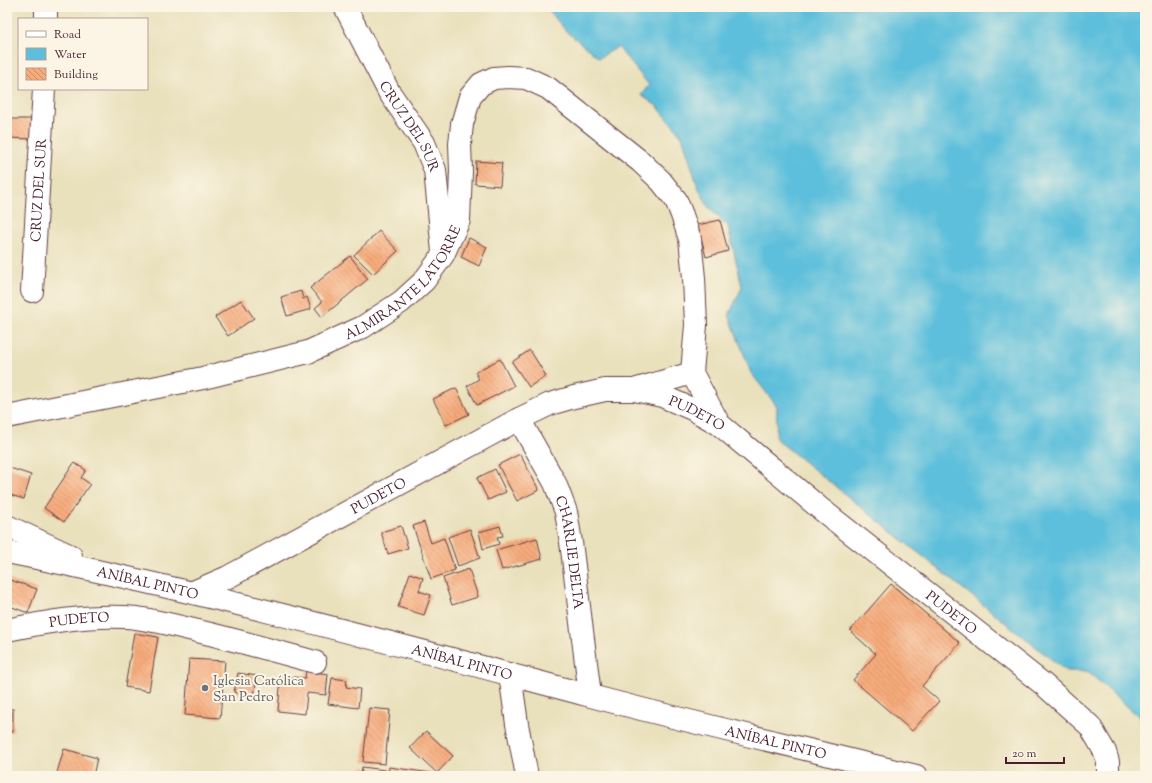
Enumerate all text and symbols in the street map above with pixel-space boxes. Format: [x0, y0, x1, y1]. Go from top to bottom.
legend [18, 18, 148, 90]
text: Road [54, 26, 81, 44]
text: Water [54, 46, 87, 64]
text: Building [54, 66, 98, 84]
street label: CRUZ DEL SUR [373, 78, 443, 176]
street label: CRUZ DEL SUR [27, 138, 53, 243]
street label: ALMIRANTE LATORRE [342, 222, 467, 346]
street label: PUDETO [665, 392, 728, 437]
street label: PUDETO [348, 474, 411, 520]
street label: CHARLIE DELTA [549, 493, 587, 611]
street label: ANÍBAL PINTO [94, 563, 200, 606]
street label: PUDETO [920, 587, 981, 640]
street label: PUDETO [48, 609, 110, 634]
street label: ANÍBAL PINTO [409, 641, 514, 687]
place label: Iglesia Católica San Pedro [213, 672, 305, 708]
marker: Iglesia Católica San Pedro [200, 683, 210, 693]
street label: ANÍBAL PINTO [722, 722, 828, 766]
scale bar [1006, 739, 1064, 765]
text: 20 m [1012, 745, 1037, 763]

